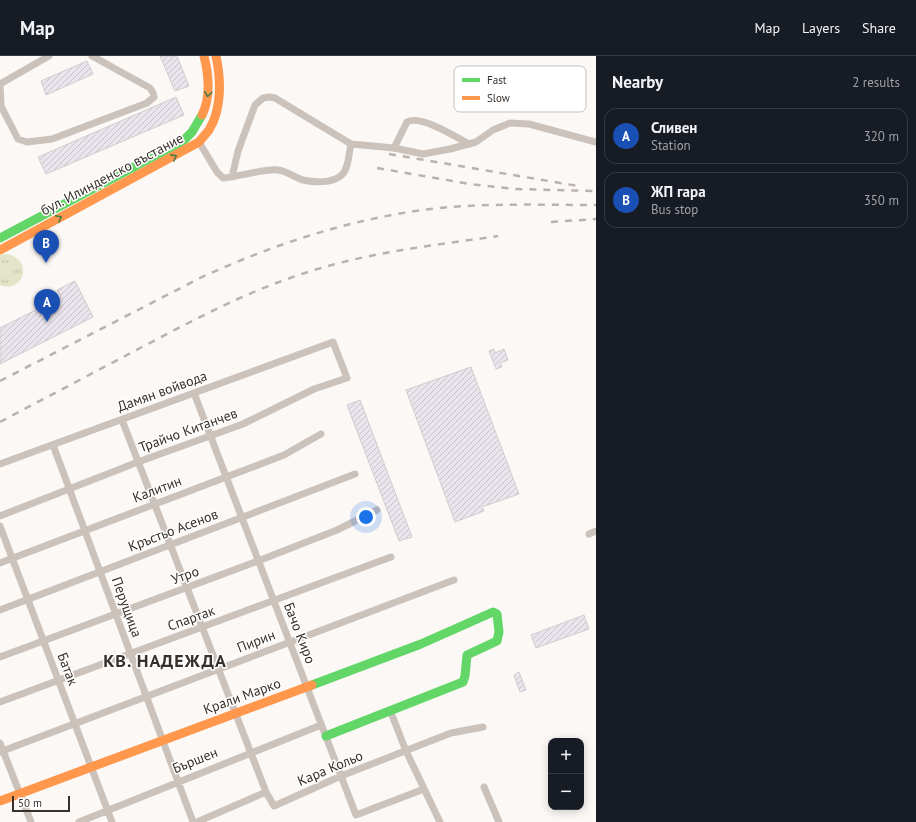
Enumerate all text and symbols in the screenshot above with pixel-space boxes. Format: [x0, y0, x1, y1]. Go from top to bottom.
text: Map [20, 16, 55, 40]
text: Map [754, 19, 780, 37]
text: Layers [802, 19, 840, 37]
text: Share [862, 19, 896, 37]
legend [454, 66, 586, 112]
text: Nearby [612, 71, 663, 93]
text: Fast [487, 73, 507, 87]
text: 2 results [852, 74, 900, 91]
one-way arrow [204, 91, 213, 97]
text: Slow [487, 91, 510, 105]
text: Сливен [651, 118, 697, 137]
text: A [622, 128, 630, 145]
text: 320 m [864, 128, 899, 145]
street label: бул. Илинденско въстание [37, 129, 187, 219]
text: Station [651, 137, 691, 154]
one-way arrow [170, 154, 177, 162]
text: ЖП гара [651, 182, 706, 201]
text: B [622, 192, 630, 209]
text: 350 m [864, 192, 899, 209]
text: Bus stop [651, 201, 698, 218]
one-way arrow [55, 216, 62, 223]
pin: B [33, 230, 59, 263]
pin: A [34, 289, 60, 322]
street label: Дамян войвода [115, 366, 209, 416]
street label: Трайчо Китанчев [136, 404, 240, 456]
street label: Калитин [130, 471, 184, 507]
street label: Кръстьо Асенов [126, 505, 220, 555]
your location [356, 507, 376, 527]
street label: Утро [169, 562, 201, 588]
street label: Перущица [108, 574, 146, 640]
street label: Бачо Киро [280, 600, 320, 666]
street label: Спартак [165, 601, 217, 635]
street label: Пирин [234, 625, 278, 657]
district label: КВ. НАДЕЖДА [103, 649, 227, 672]
street label: Батак [54, 650, 83, 688]
street label: Крали Марко [201, 674, 283, 718]
map controls [548, 738, 584, 810]
button: + [548, 738, 584, 774]
street label: Бършен [170, 743, 220, 777]
street label: Кара Кольо [294, 746, 366, 790]
button: − [548, 774, 584, 810]
scale bar [12, 794, 70, 813]
text: 50 m [18, 796, 42, 810]

